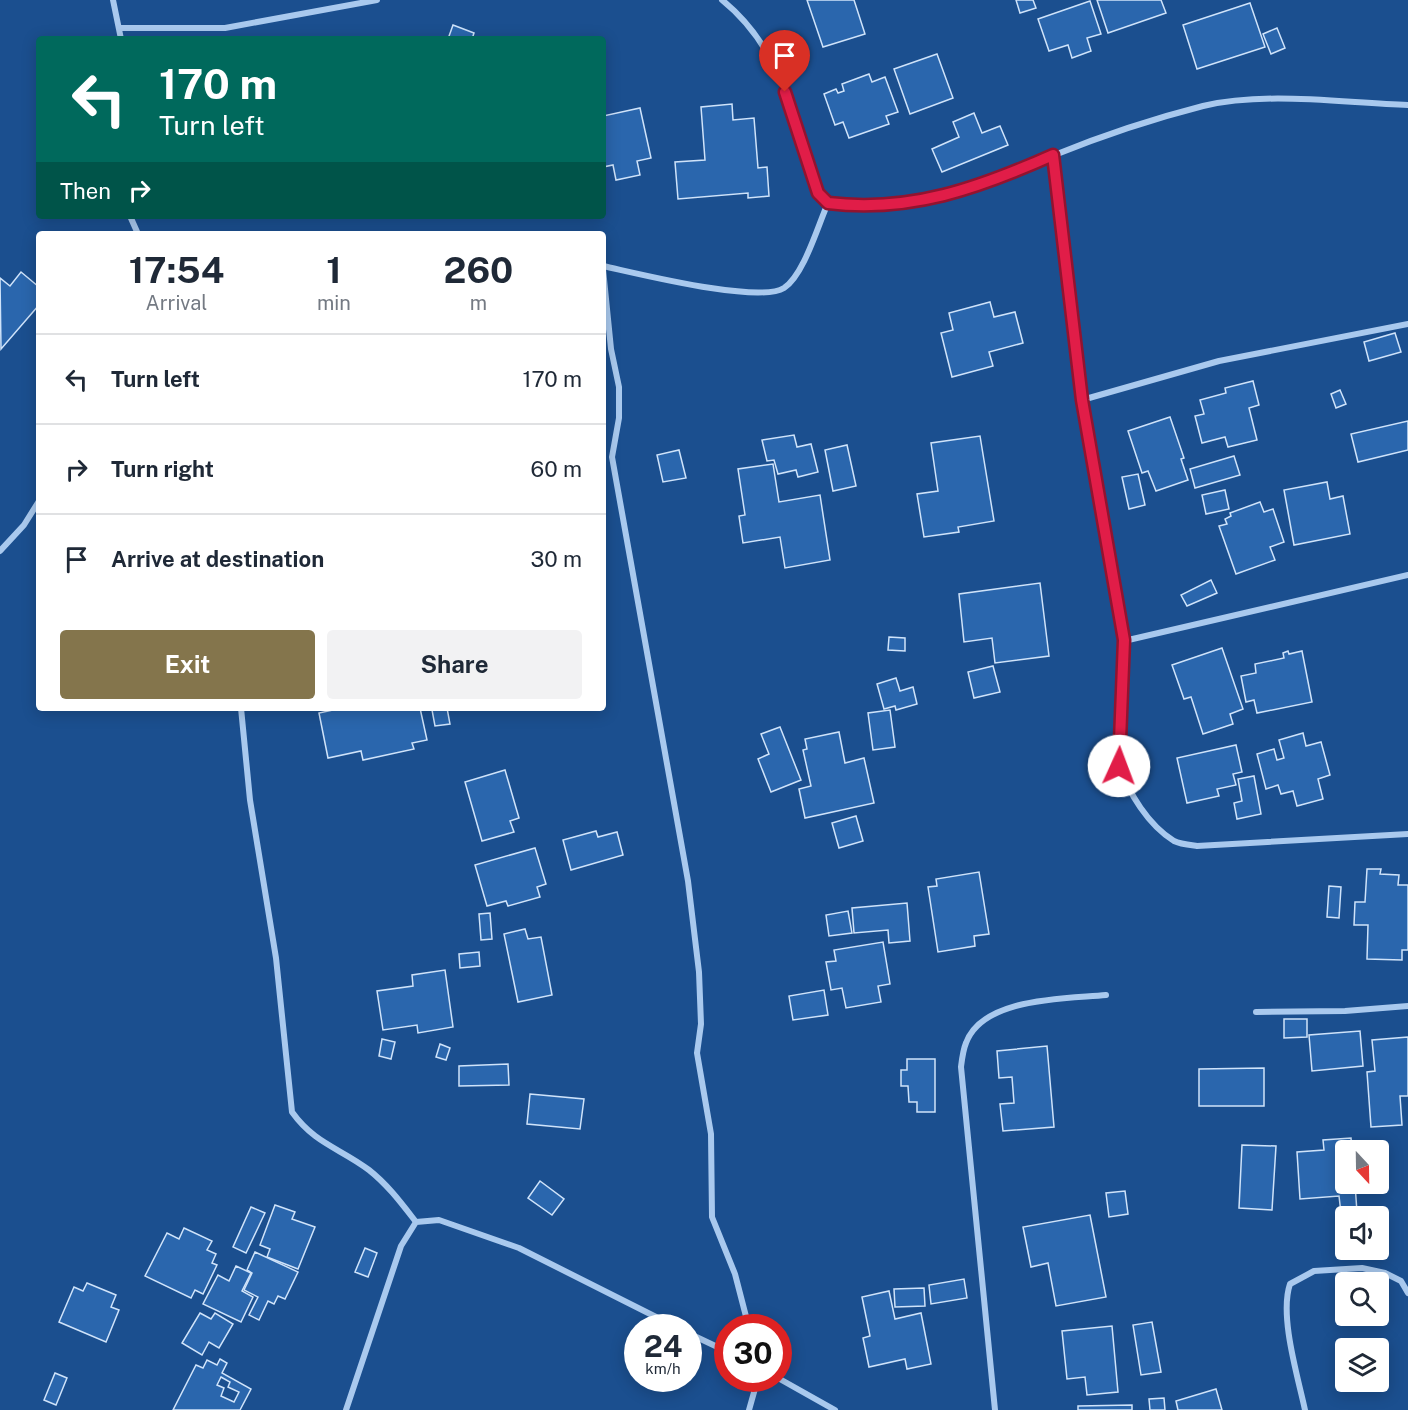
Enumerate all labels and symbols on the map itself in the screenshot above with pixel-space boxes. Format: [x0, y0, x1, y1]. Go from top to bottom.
pin [759, 30, 810, 92]
position arrow [1087, 734, 1151, 798]
north arrow [1335, 1140, 1389, 1194]
speed limit sign: 30 [714, 1314, 792, 1392]

